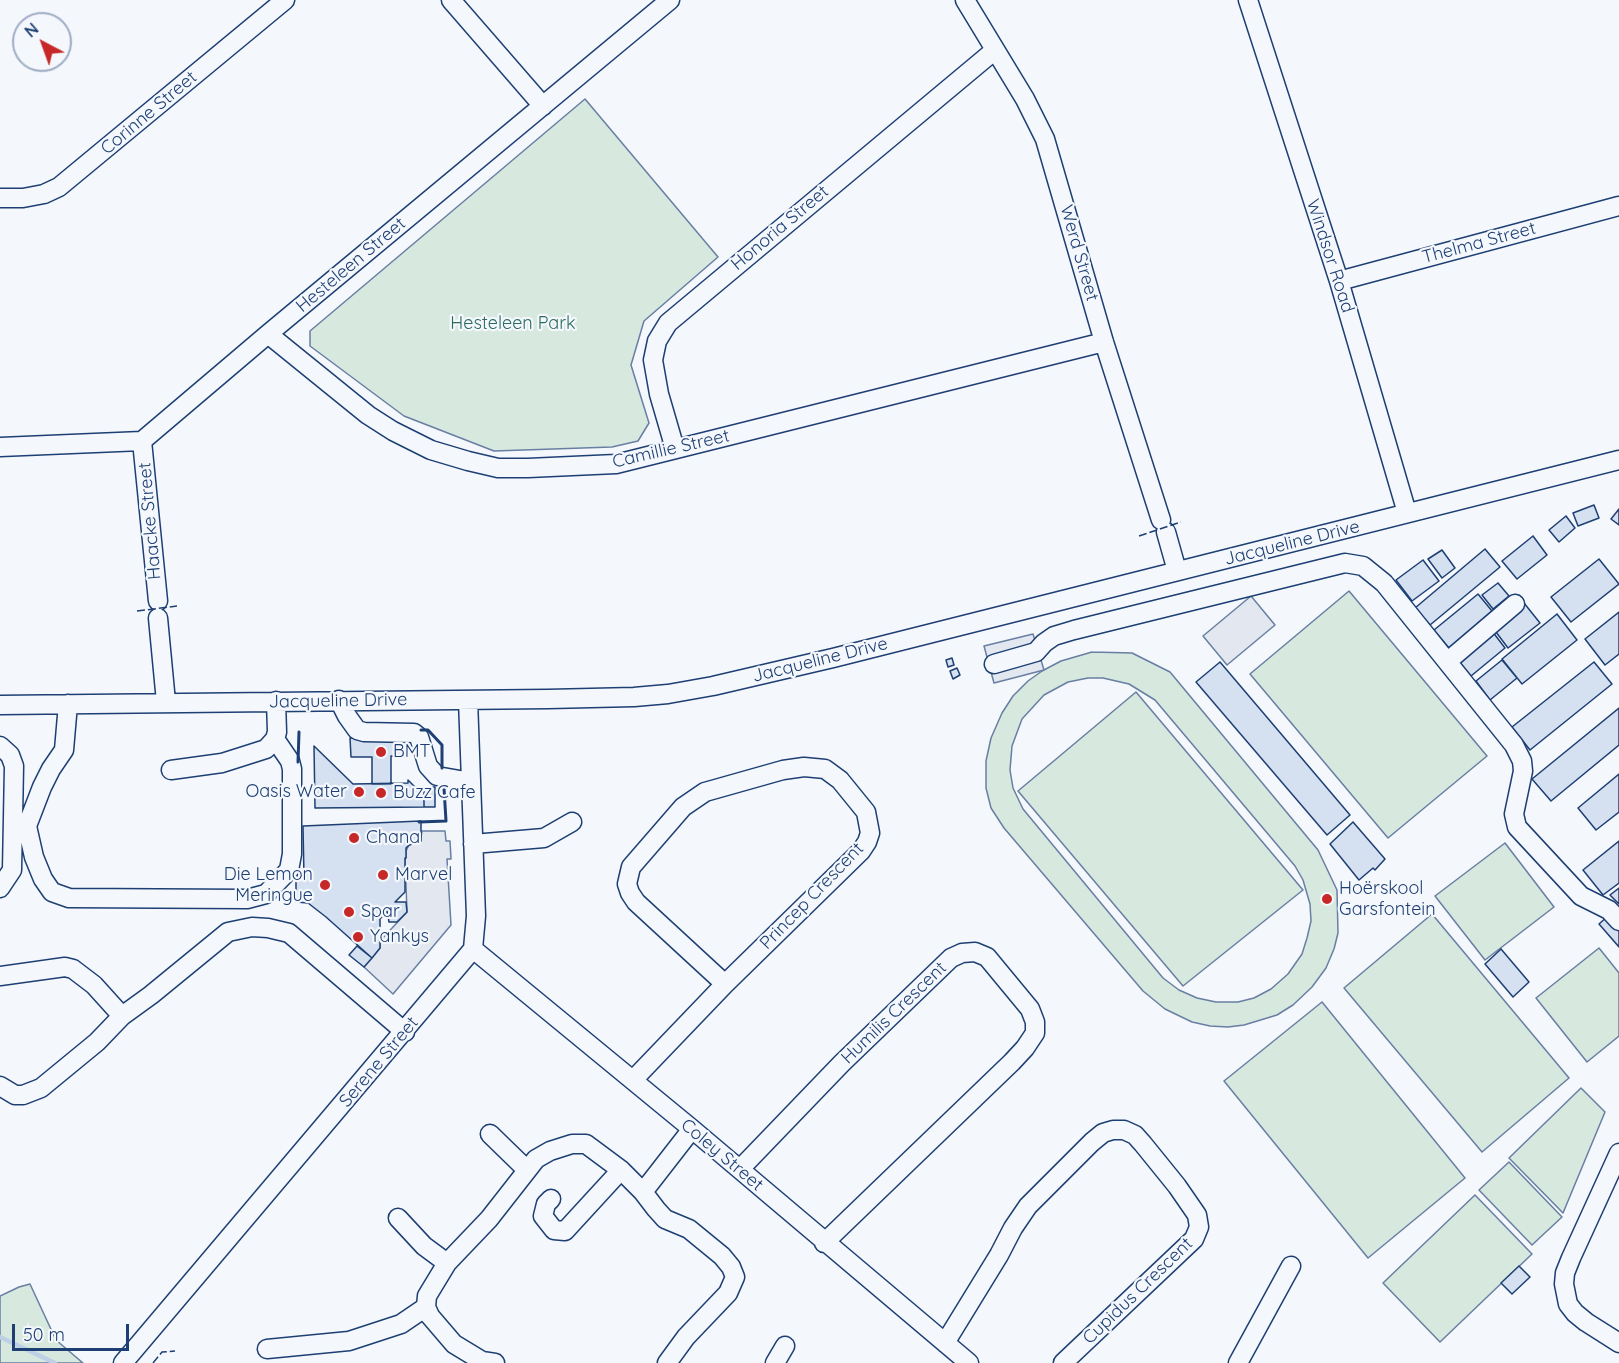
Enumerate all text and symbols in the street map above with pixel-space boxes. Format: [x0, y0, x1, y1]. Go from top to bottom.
north arrow [12, 12, 72, 72]
text: N [20, 19, 42, 41]
street label: Corinne Street [97, 67, 201, 159]
street label: Honoria Street [727, 181, 833, 275]
street label: Windsor Road [1301, 196, 1359, 316]
street label: Werd Street [1055, 203, 1103, 303]
street label: Hesteleen Street [292, 213, 410, 317]
street label: Thelma Street [1420, 217, 1538, 269]
park label: Hesteleen Park [450, 313, 576, 335]
street label: Camillie Street [610, 425, 732, 473]
street label: Haacke Street [134, 461, 166, 581]
street label: Jacqueline Drive [1222, 516, 1362, 570]
street label: Jacqueline Drive [750, 633, 890, 687]
street label: Jacqueline Drive [268, 689, 408, 713]
place label: BMT [393, 741, 430, 763]
marker: BMT [374, 745, 388, 759]
place label: Oasis Water [245, 781, 347, 803]
place label: Buzz Cafe [393, 782, 476, 804]
marker: Oasis Water [352, 785, 366, 799]
marker: Buzz Cafe [374, 786, 388, 800]
place label: Chana [366, 827, 420, 849]
marker: Chana [347, 831, 361, 845]
street label: Princep Crescent [756, 838, 868, 954]
place label: Die Lemon Meringue [224, 864, 313, 906]
place label: Marvel [395, 864, 452, 886]
marker: Marvel [376, 868, 390, 882]
marker: Die Lemon Meringue [318, 878, 332, 892]
place label: Hoërskool Garsfontein [1339, 878, 1436, 920]
marker: Hoërskool Garsfontein [1320, 892, 1334, 906]
place label: Spar [361, 901, 400, 923]
marker: Spar [342, 905, 356, 919]
place label: Yankys [370, 926, 429, 948]
marker: Yankys [351, 930, 365, 944]
street label: Humilis Crescent [837, 957, 951, 1069]
street label: Serene Street [335, 1012, 423, 1112]
street label: Coley Street [676, 1114, 768, 1196]
street label: Cupidus Crescent [1079, 1233, 1197, 1349]
scale bar [15, 1312, 132, 1350]
text: 50 m [23, 1323, 65, 1346]

